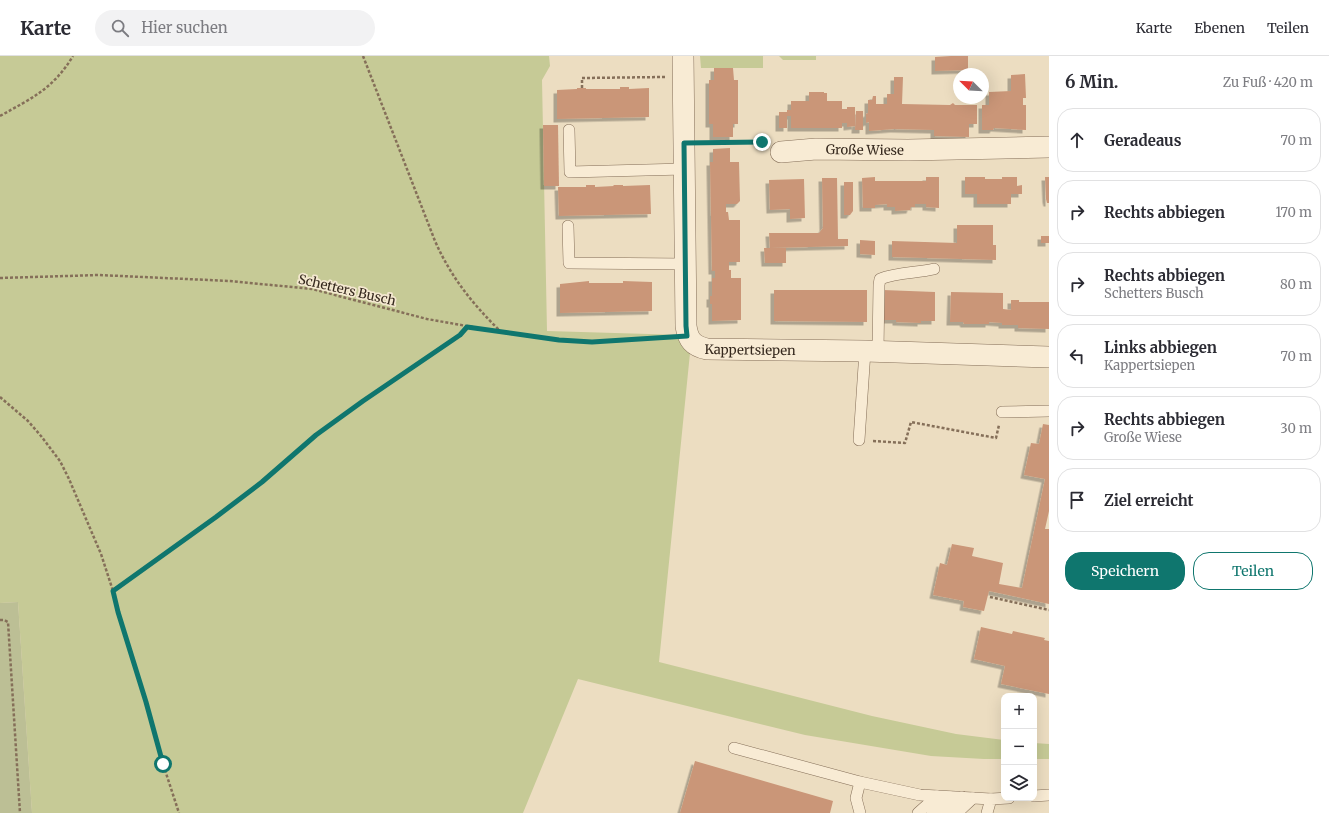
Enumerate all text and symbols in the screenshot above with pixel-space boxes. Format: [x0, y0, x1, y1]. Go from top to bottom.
search box [95, 10, 375, 46]
text: Karte [20, 16, 71, 40]
icon: search [109, 17, 131, 39]
text: Hier suchen [141, 18, 228, 37]
text: Karte [1136, 19, 1172, 37]
text: Ebenen [1194, 19, 1245, 37]
text: Teilen [1267, 19, 1309, 37]
north arrow [953, 68, 989, 104]
text: 6 Min. [1065, 71, 1119, 93]
text: Zu Fuß · 420 m [1223, 74, 1313, 91]
icon: ahead [1066, 129, 1088, 151]
text: Geradeaus [1104, 131, 1181, 150]
text: 70 m [1281, 132, 1312, 149]
route end [753, 133, 771, 151]
street label: Große Wiese [826, 141, 904, 158]
icon: right [1066, 201, 1088, 223]
text: Rechts abbiegen [1104, 203, 1225, 222]
text: 170 m [1275, 204, 1312, 221]
text: Rechts abbiegen [1104, 266, 1225, 285]
street label: Schetters Busch [296, 270, 398, 310]
icon: right [1066, 273, 1088, 295]
text: 80 m [1280, 276, 1312, 293]
text: Schetters Busch [1104, 285, 1204, 302]
text: Links abbiegen [1104, 338, 1217, 357]
street label: Kappertsiepen [704, 340, 796, 359]
icon: left [1066, 345, 1088, 367]
text: 70 m [1281, 348, 1312, 365]
text: Kappertsiepen [1104, 357, 1195, 374]
text: Rechts abbiegen [1104, 410, 1225, 429]
icon: right [1066, 417, 1088, 439]
text: 30 m [1280, 420, 1312, 437]
text: Große Wiese [1104, 429, 1182, 446]
icon: arrive [1066, 489, 1088, 511]
text: Ziel erreicht [1104, 491, 1194, 510]
button: Speichern [1065, 552, 1185, 590]
button: Teilen [1193, 552, 1313, 590]
map controls [1001, 693, 1037, 801]
button: + [1001, 693, 1037, 729]
button: − [1001, 729, 1037, 765]
route start [154, 755, 172, 773]
button: layers [1001, 765, 1037, 801]

